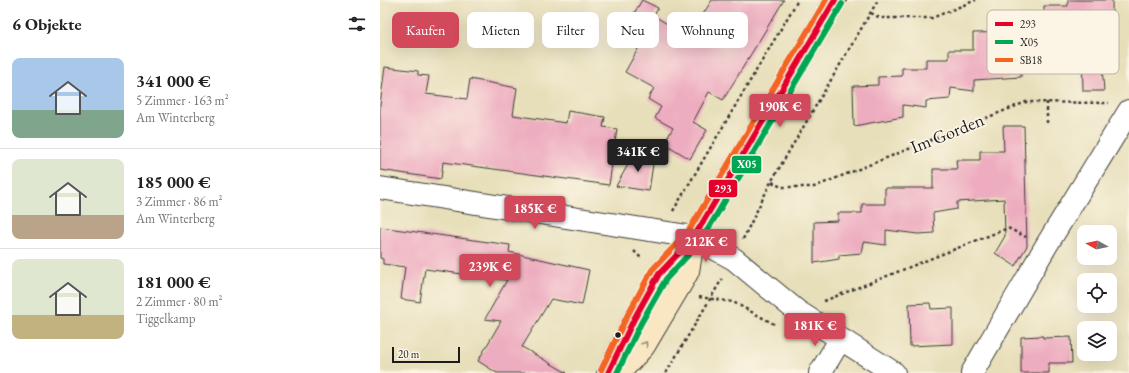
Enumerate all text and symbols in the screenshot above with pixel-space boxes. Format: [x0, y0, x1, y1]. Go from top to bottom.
legend [987, 10, 1119, 74]
chip: Kaufen [392, 12, 459, 48]
chip: Mieten [467, 12, 534, 48]
chip: Filter [542, 12, 599, 48]
chip: Neu [607, 12, 659, 48]
chip: Wohnung [667, 12, 748, 48]
text: 6 Objekte [12, 13, 82, 35]
icon: filters [346, 13, 368, 35]
text: 293 [1020, 17, 1036, 31]
text: X05 [1019, 35, 1038, 49]
text: SB18 [1020, 53, 1042, 67]
text: 341 000 € [136, 70, 211, 92]
icon: home [44, 74, 92, 122]
text: 5 Zimmer · 163 m² [136, 92, 229, 109]
pin: 190K € [747, 94, 813, 128]
text: 190K € [758, 98, 802, 115]
street label: Im Gorden [907, 108, 988, 158]
text: Am Winterberg [136, 109, 215, 126]
pin: 341K € [605, 139, 671, 173]
text: 341K € [616, 143, 660, 160]
line badge: X05 [731, 155, 762, 174]
text: X05 [736, 157, 757, 171]
text: 185 000 € [136, 171, 211, 193]
icon: home [44, 175, 92, 223]
line badge: 293 [708, 179, 738, 198]
text: 293 [714, 181, 732, 195]
text: 3 Zimmer · 86 m² [136, 193, 222, 210]
pin: 185K € [502, 196, 568, 230]
text: 185K € [513, 200, 557, 217]
text: Am Winterberg [136, 210, 215, 227]
north arrow [1077, 225, 1117, 265]
map controls [1077, 225, 1117, 361]
pin: 212K € [673, 229, 739, 263]
text: 212K € [684, 233, 728, 250]
pin: 239K € [457, 254, 523, 288]
text: 239K € [468, 258, 512, 275]
text: 181 000 € [136, 271, 211, 293]
button: locate [1077, 273, 1117, 313]
icon: home [44, 275, 92, 323]
text: 2 Zimmer · 80 m² [136, 293, 222, 310]
text: Tiggelkamp [136, 310, 196, 327]
pin: 181K € [782, 313, 848, 347]
text: 181K € [793, 317, 837, 334]
button: layers [1077, 321, 1117, 361]
unlabelled marker [613, 330, 623, 340]
one-way arrow [640, 341, 647, 348]
scale bar [392, 345, 460, 364]
text: 20 m [398, 347, 419, 361]

